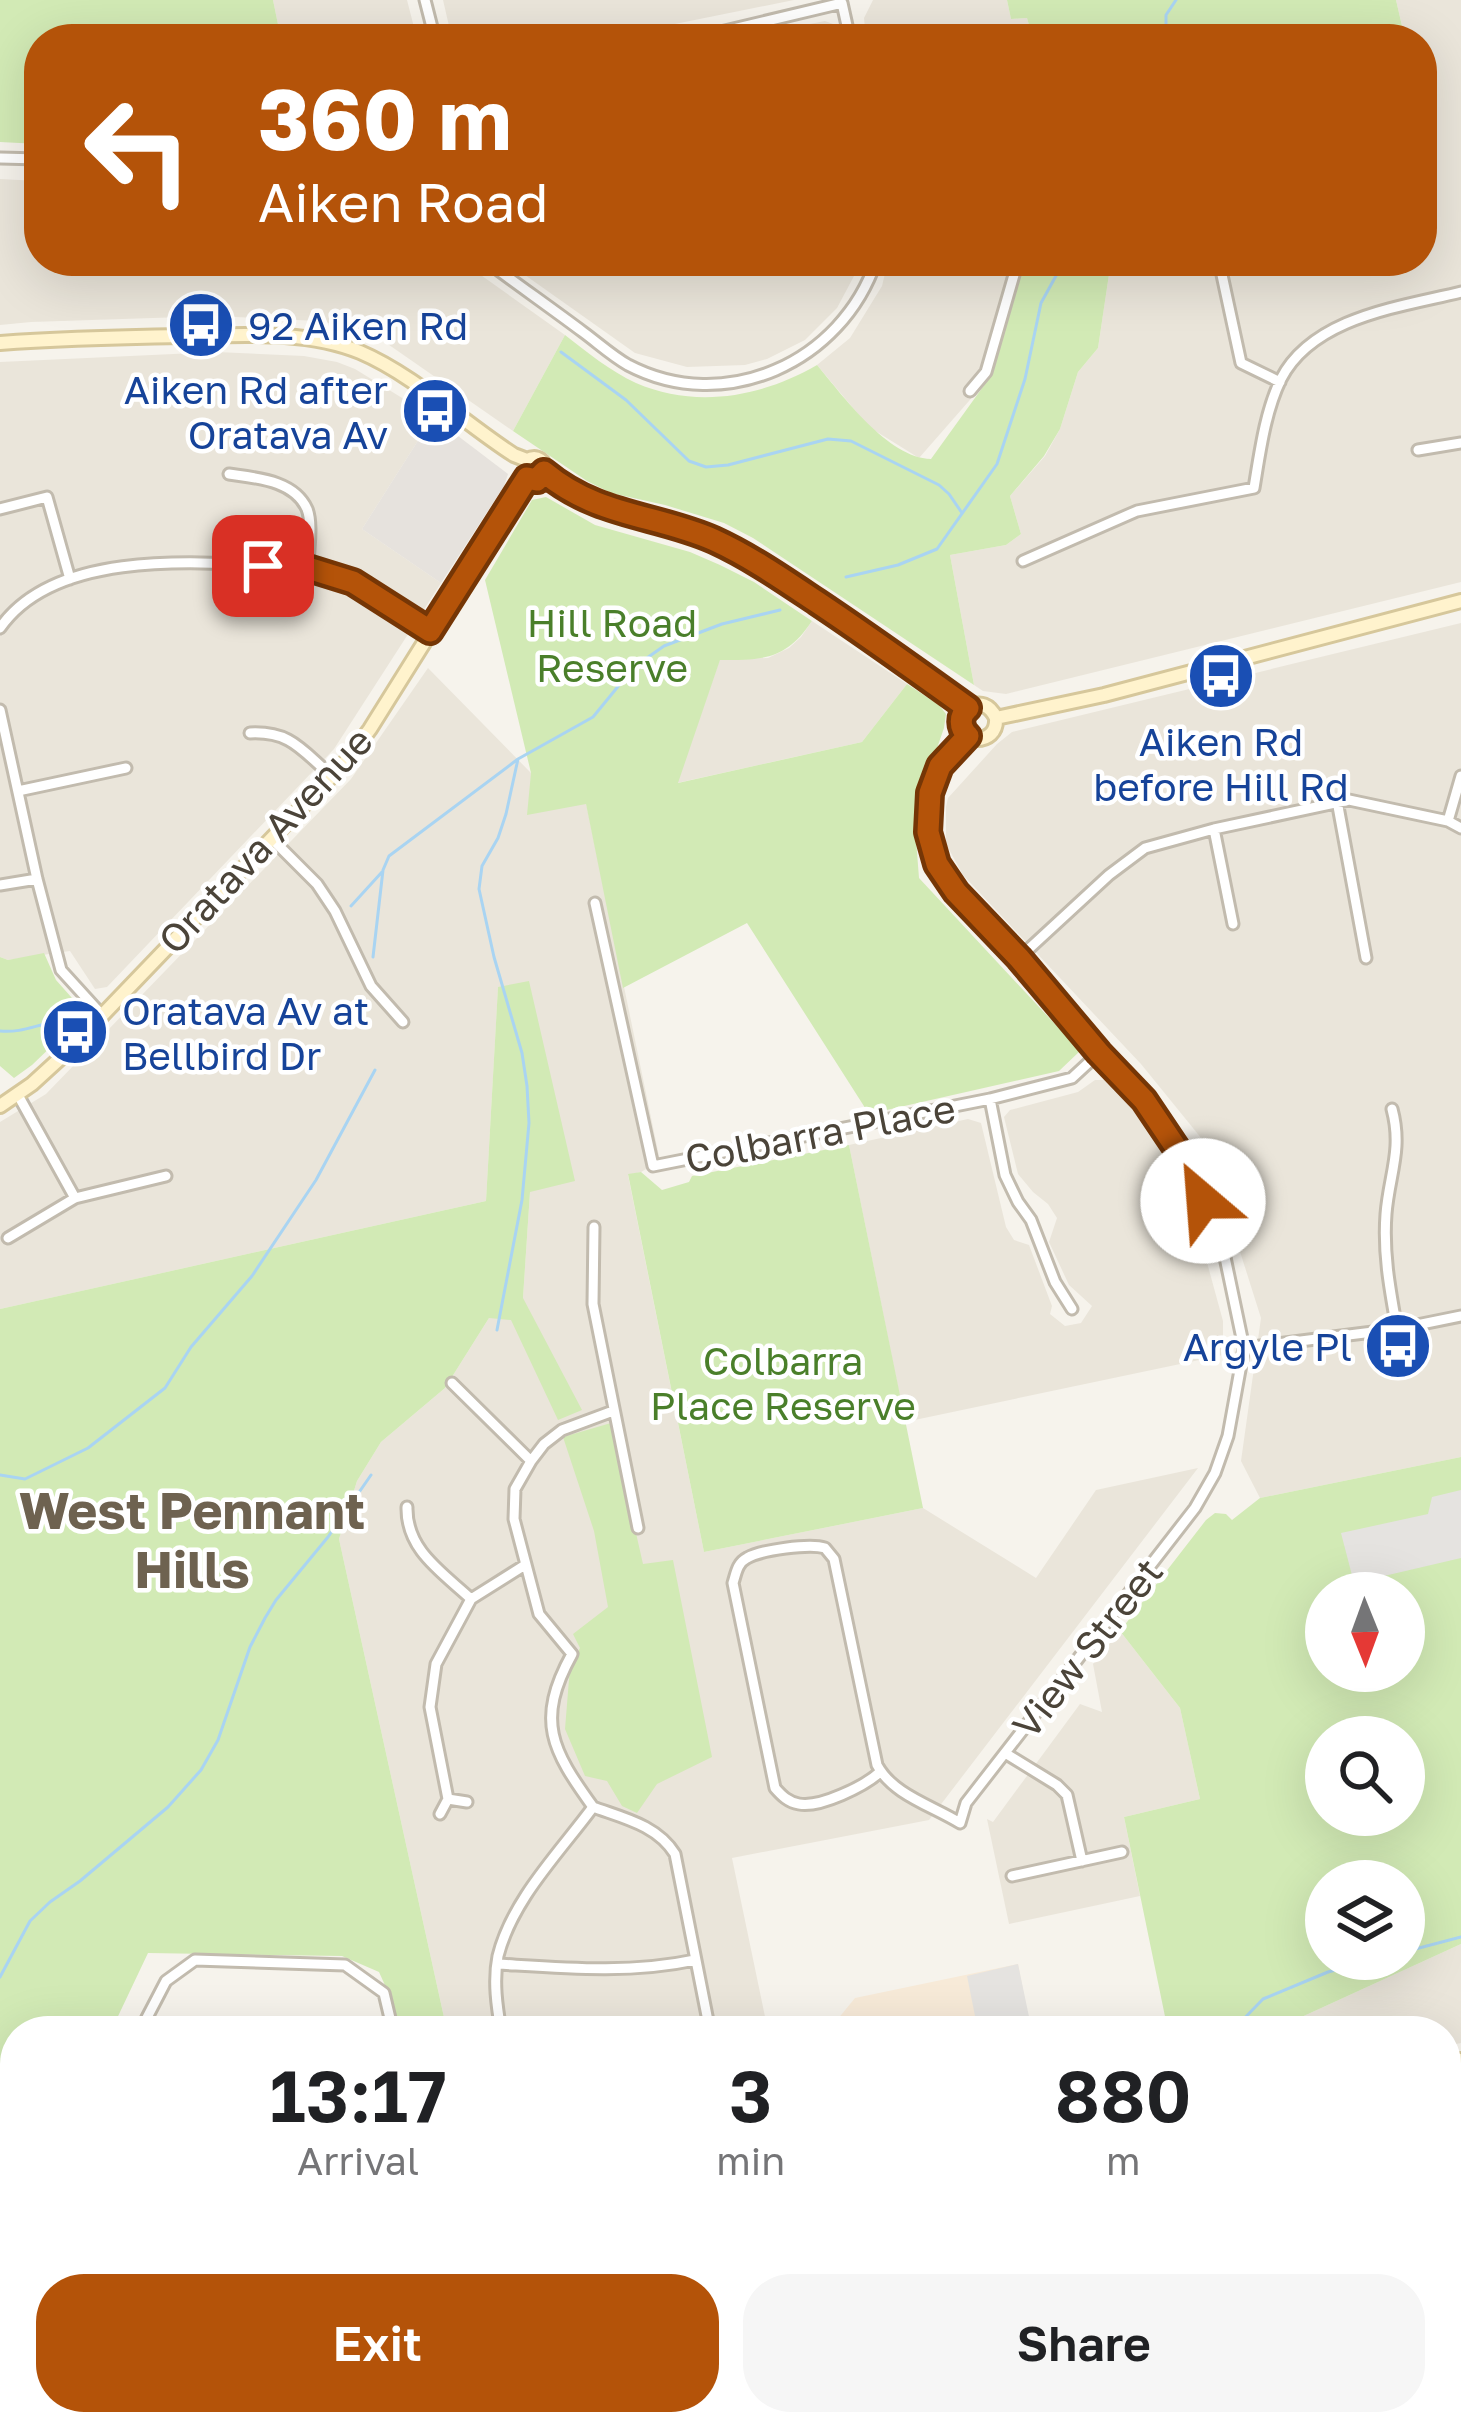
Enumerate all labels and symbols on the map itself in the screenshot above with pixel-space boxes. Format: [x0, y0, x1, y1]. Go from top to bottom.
bus stop icon: 92 Aiken Rd [166, 290, 236, 360]
place label: 92 Aiken Rd [248, 302, 468, 349]
place label: Aiken Rd after Oratava Av [124, 366, 388, 458]
bus stop icon: Aiken Rd after Oratava Av [400, 376, 470, 446]
pin [212, 515, 314, 617]
park label: Hill Road Reserve [527, 599, 697, 691]
bus stop icon: Aiken Rd before Hill Rd [1186, 641, 1256, 711]
street label: Oratava Avenue [148, 717, 382, 963]
place label: Aiken Rd before Hill Rd [1093, 718, 1349, 810]
place label: Oratava Av at Bellbird Dr [122, 987, 369, 1079]
bus stop icon: Oratava Av at Bellbird Dr [40, 997, 110, 1067]
street label: Colbarra Place [681, 1084, 959, 1182]
position arrow [1140, 1138, 1266, 1264]
bus stop icon: Argyle Pl [1363, 1311, 1433, 1381]
place label: Argyle Pl [1183, 1323, 1352, 1370]
park label: Colbarra Place Reserve [650, 1337, 916, 1429]
district label: West Pennant Hills [19, 1479, 365, 1599]
street label: View Street [1002, 1549, 1172, 1747]
north arrow [1305, 1572, 1425, 1692]

